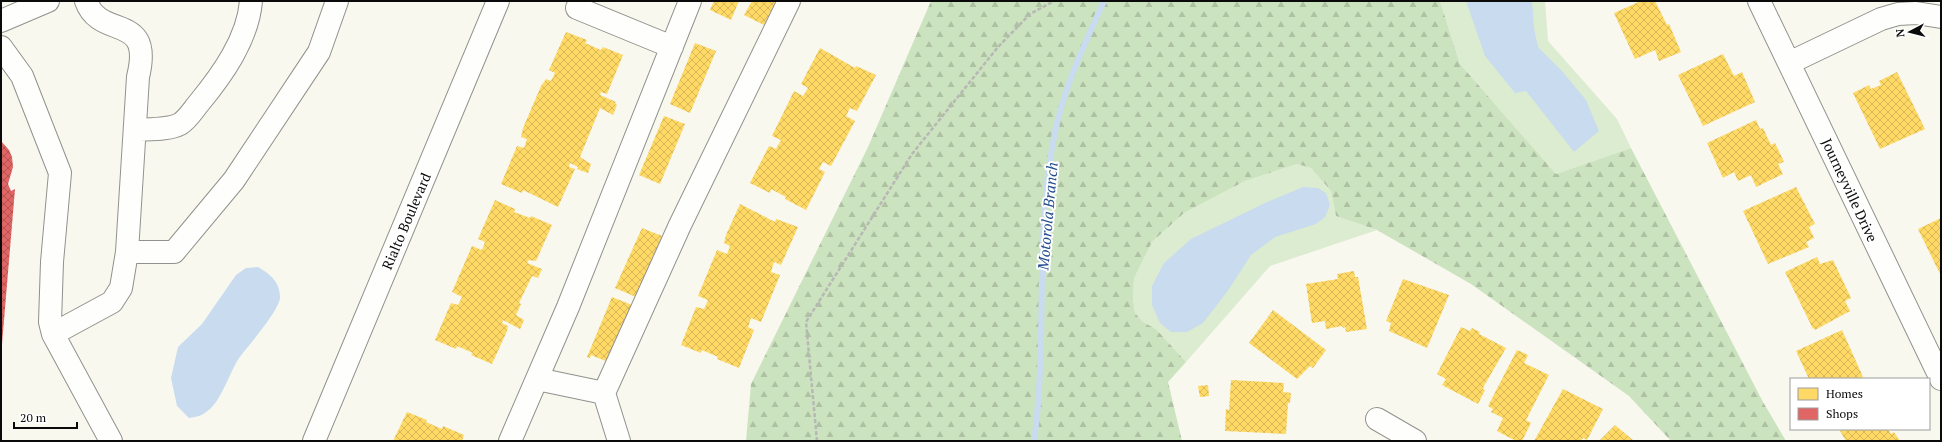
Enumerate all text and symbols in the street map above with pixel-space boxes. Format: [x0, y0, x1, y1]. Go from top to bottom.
north arrow [1890, 12, 1930, 52]
text: N [1893, 28, 1908, 38]
street label: Journeyville Drive [1818, 135, 1882, 245]
water label: Motorola Branch [1032, 161, 1062, 272]
street label: Rialto Boulevard [377, 169, 435, 272]
legend [1790, 378, 1930, 430]
text: Homes [1826, 386, 1863, 401]
scale bar [14, 404, 77, 430]
text: Shops [1826, 406, 1858, 421]
text: 20 m [20, 410, 47, 425]

